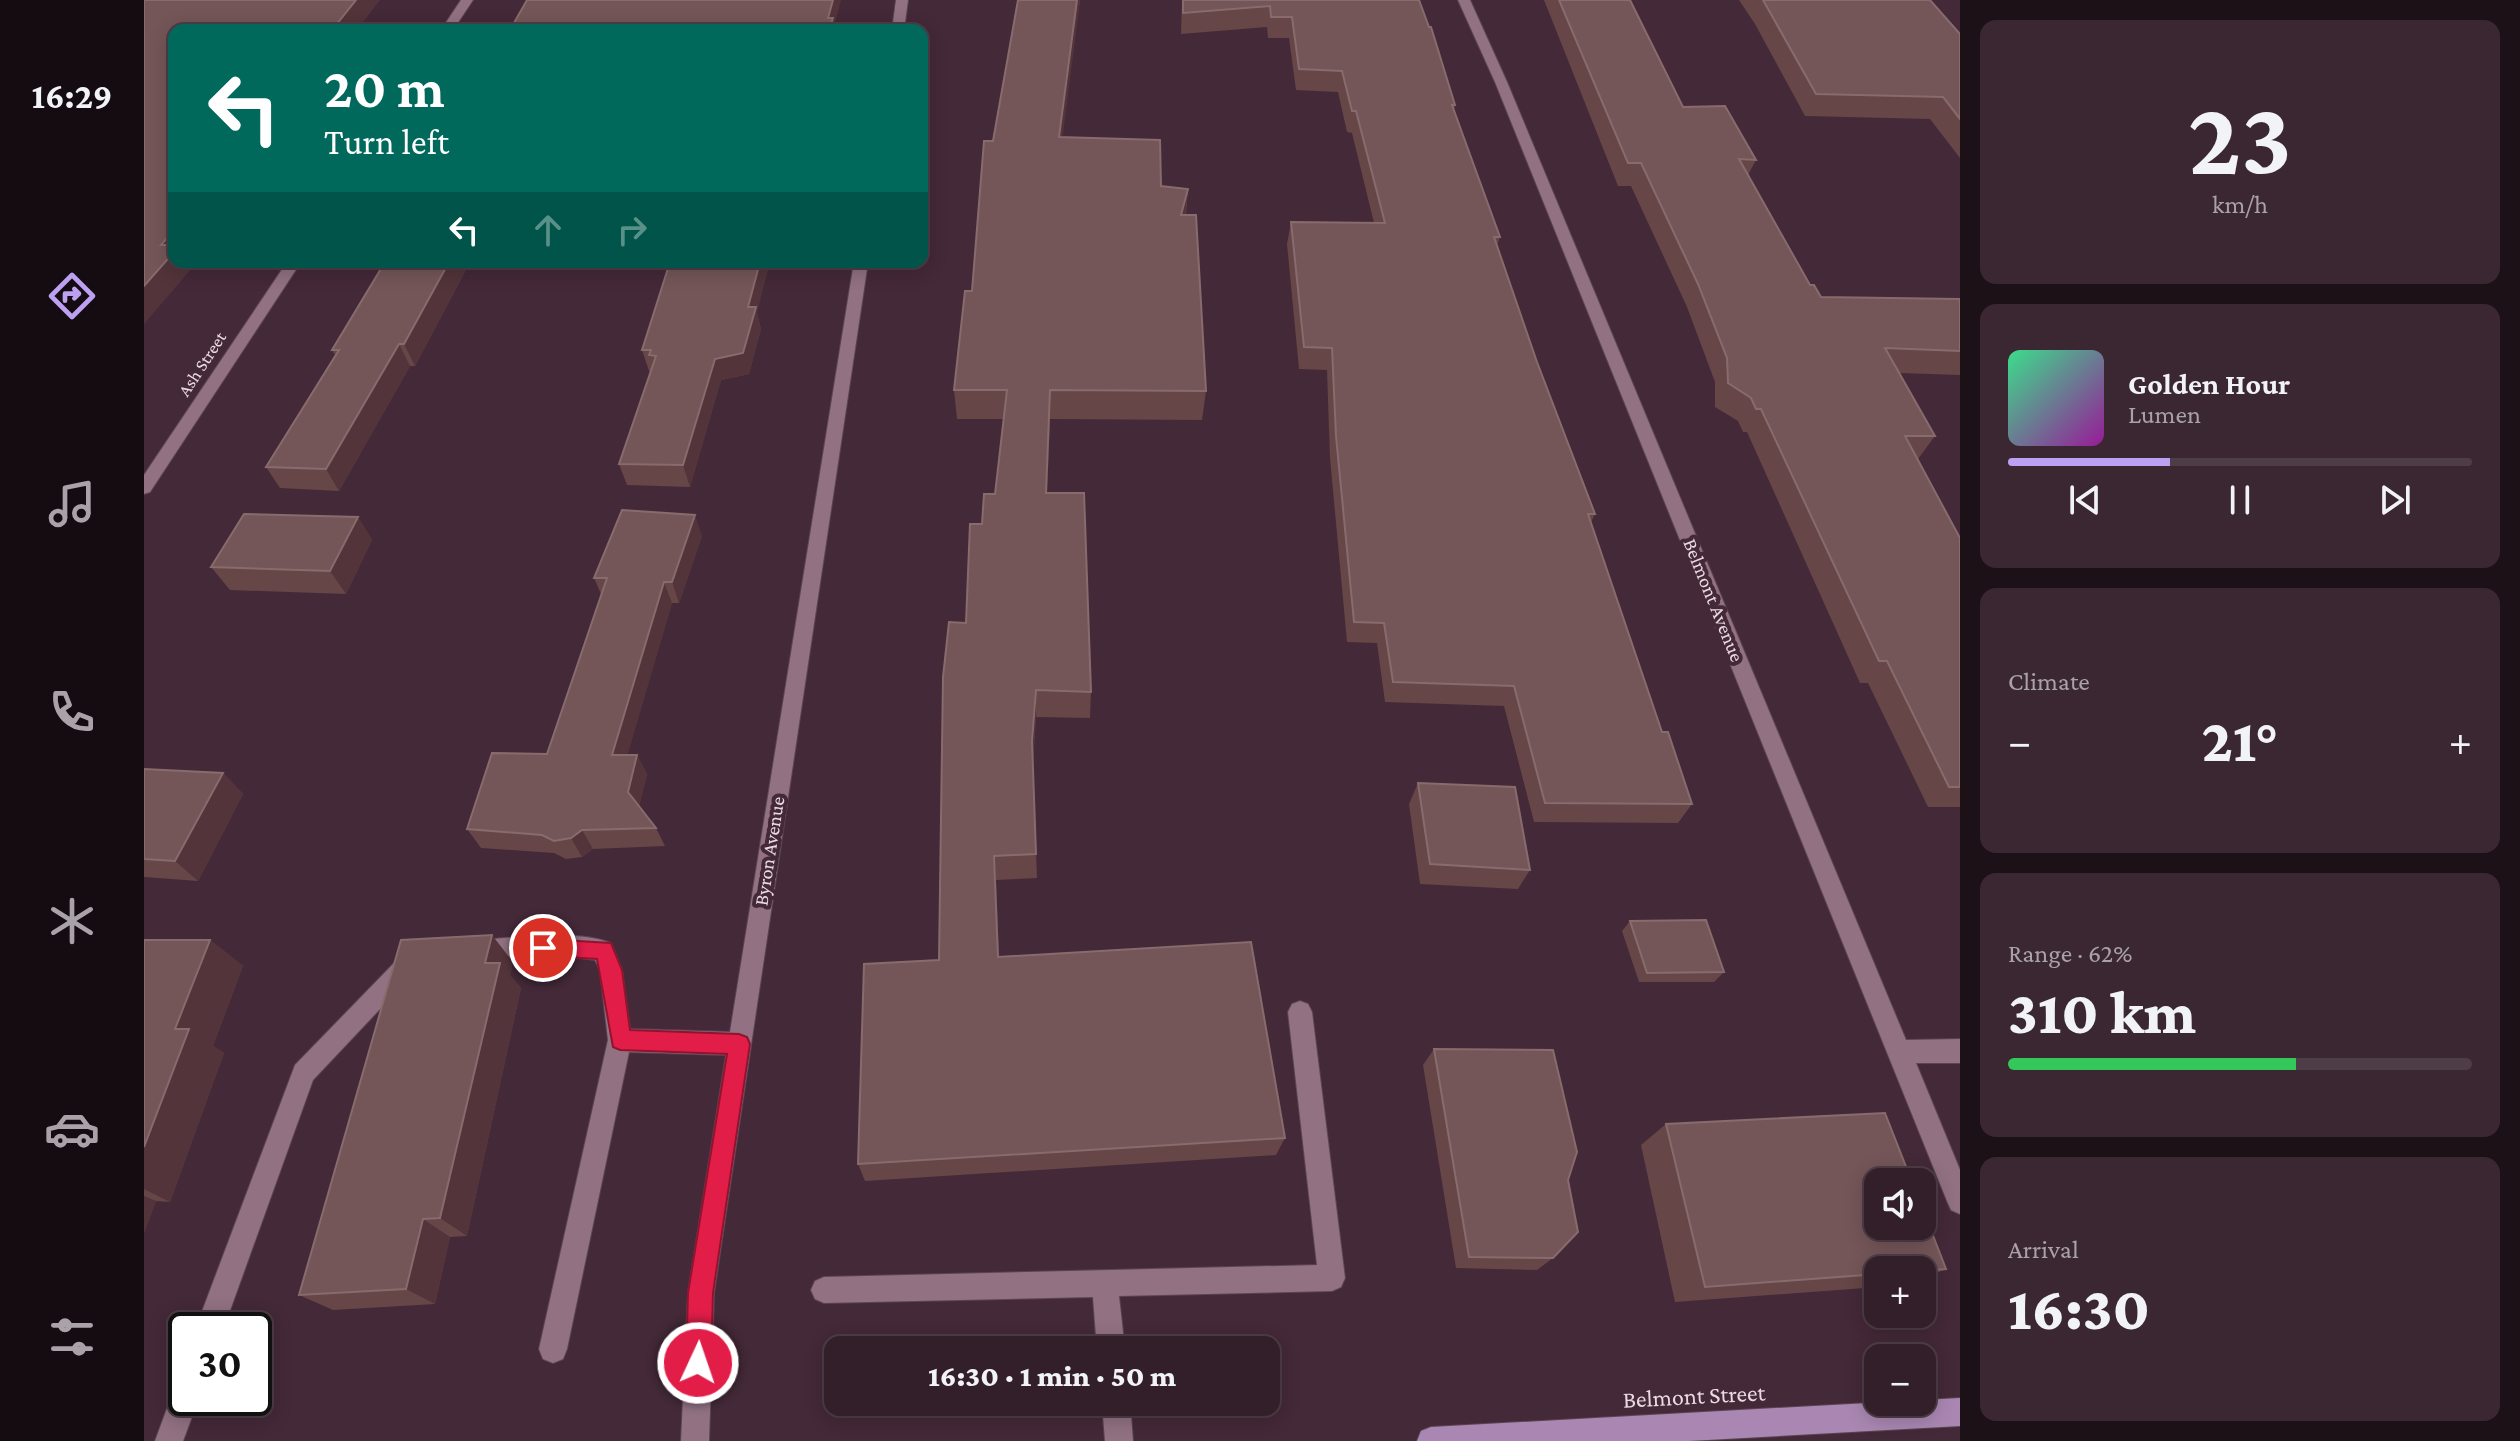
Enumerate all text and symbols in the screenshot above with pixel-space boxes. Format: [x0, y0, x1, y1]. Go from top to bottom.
icon: left [192, 56, 296, 160]
text: 20 m [324, 57, 445, 119]
text: 16:29 [32, 76, 112, 116]
text: 23 [2188, 80, 2292, 195]
text: Turn left [324, 122, 449, 162]
text: km/h [2212, 190, 2268, 219]
icon: left [442, 208, 486, 252]
icon: ahead [526, 208, 570, 252]
icon: right [610, 208, 654, 252]
icon: directions [44, 268, 100, 324]
street label: Ash Street [174, 327, 231, 400]
text: Golden Hour [2128, 367, 2290, 400]
text: Lumen [2128, 400, 2201, 429]
icon: music [44, 476, 100, 532]
icon: previous [2063, 478, 2107, 522]
icon: pause [2218, 478, 2262, 522]
icon: next [2373, 478, 2417, 522]
street label: Belmont Avenue [1679, 535, 1749, 665]
text: Climate [2008, 667, 2090, 696]
icon: phone [44, 684, 100, 740]
text: 21° [2201, 707, 2279, 774]
text: − [2008, 717, 2031, 765]
text: + [2449, 717, 2472, 765]
street label: Byron Avenue [750, 795, 790, 907]
icon: climate [44, 893, 100, 949]
pin [509, 914, 577, 982]
icon: arrive [521, 926, 565, 970]
text: Range · 62% [2008, 939, 2132, 968]
text: 310 km [2008, 979, 2196, 1046]
icon: car [44, 1101, 100, 1157]
map controls [1864, 1168, 1936, 1416]
button: sound [1864, 1168, 1936, 1240]
text: Arrival [2008, 1235, 2079, 1264]
button: + [1864, 1256, 1936, 1328]
text: 16:30 [2008, 1275, 2150, 1342]
icon: filters [44, 1309, 100, 1365]
speed limit sign: 30 [168, 1312, 272, 1416]
position arrow [656, 1321, 740, 1405]
button: − [1864, 1344, 1936, 1416]
text: 16:30 · 1 min · 50 m [928, 1359, 1176, 1392]
street label: Belmont Street [1622, 1378, 1767, 1413]

